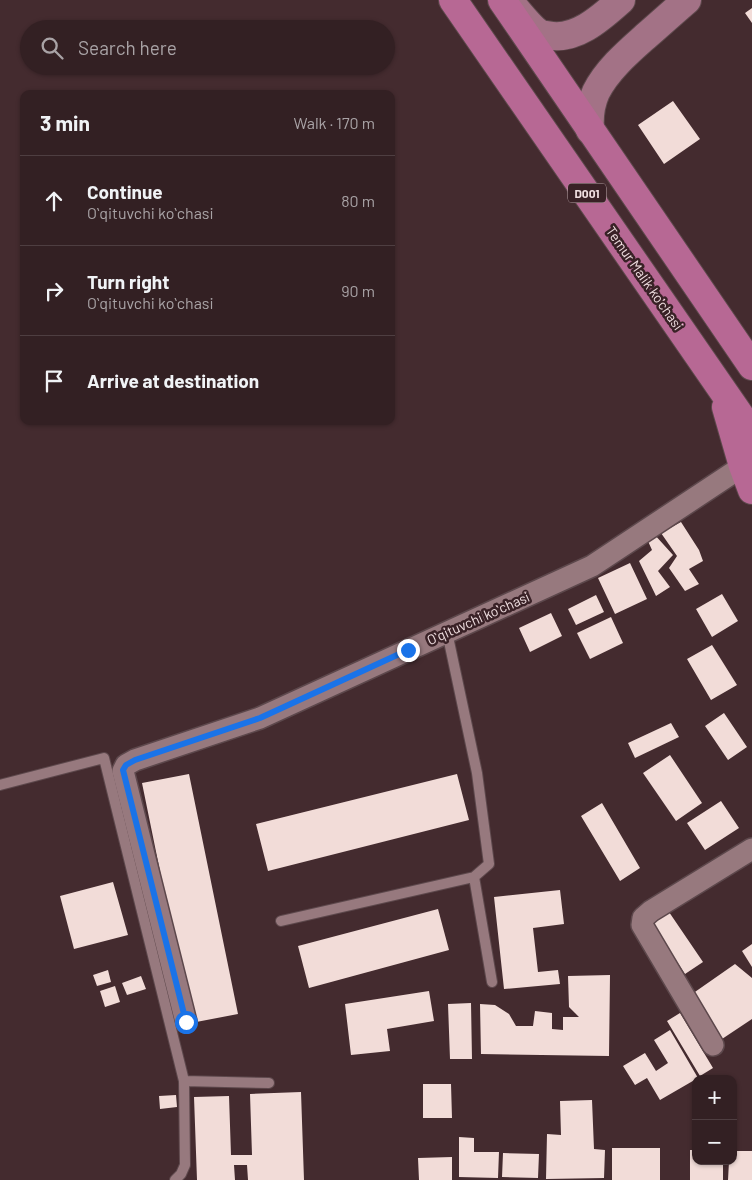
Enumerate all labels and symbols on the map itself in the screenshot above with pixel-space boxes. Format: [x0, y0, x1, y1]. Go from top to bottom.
road number: D001 [568, 184, 606, 202]
street label: Temur Malik ko'chasi [603, 223, 687, 333]
street label: Oʻqituvchi koʻchasi [424, 588, 532, 648]
route end [397, 639, 420, 662]
route start [175, 1011, 198, 1034]

